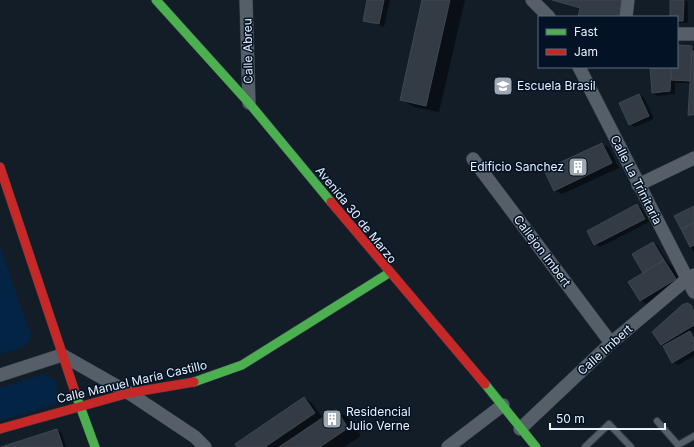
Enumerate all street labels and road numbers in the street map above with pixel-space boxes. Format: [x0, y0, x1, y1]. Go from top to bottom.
street label: Calle Abreu [239, 18, 256, 84]
street label: Calle La Trinitaria [607, 133, 665, 227]
street label: Avenida 30 de Marzo [313, 163, 400, 266]
street label: Callejon Imbert [511, 212, 574, 289]
street label: Calle Imbert [574, 321, 635, 378]
street label: Calle Manuel María Castillo [55, 357, 208, 406]

